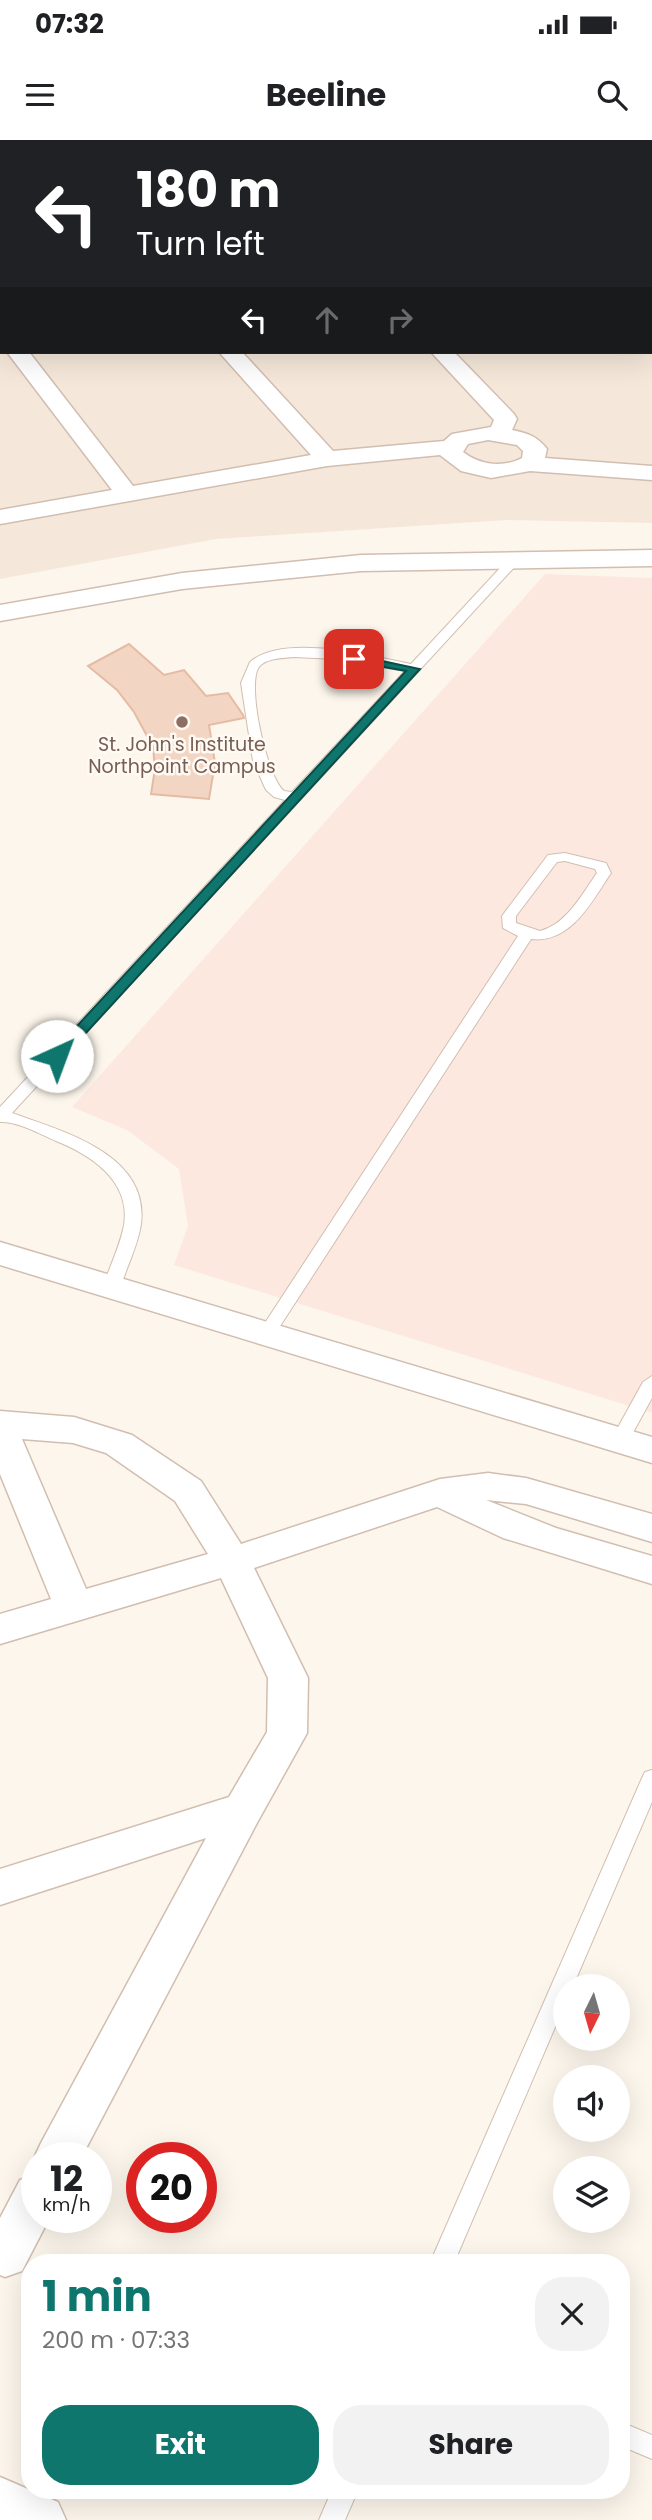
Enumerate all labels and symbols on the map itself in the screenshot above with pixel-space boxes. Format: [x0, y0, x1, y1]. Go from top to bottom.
pin [324, 629, 384, 689]
marker: St. John's Institute Northpoint Campus [174, 714, 190, 730]
place label: St. John's Institute Northpoint Campus [88, 731, 276, 780]
position arrow [20, 1019, 94, 1093]
north arrow [553, 1974, 630, 2051]
speed limit sign: 20 [126, 2142, 217, 2233]

